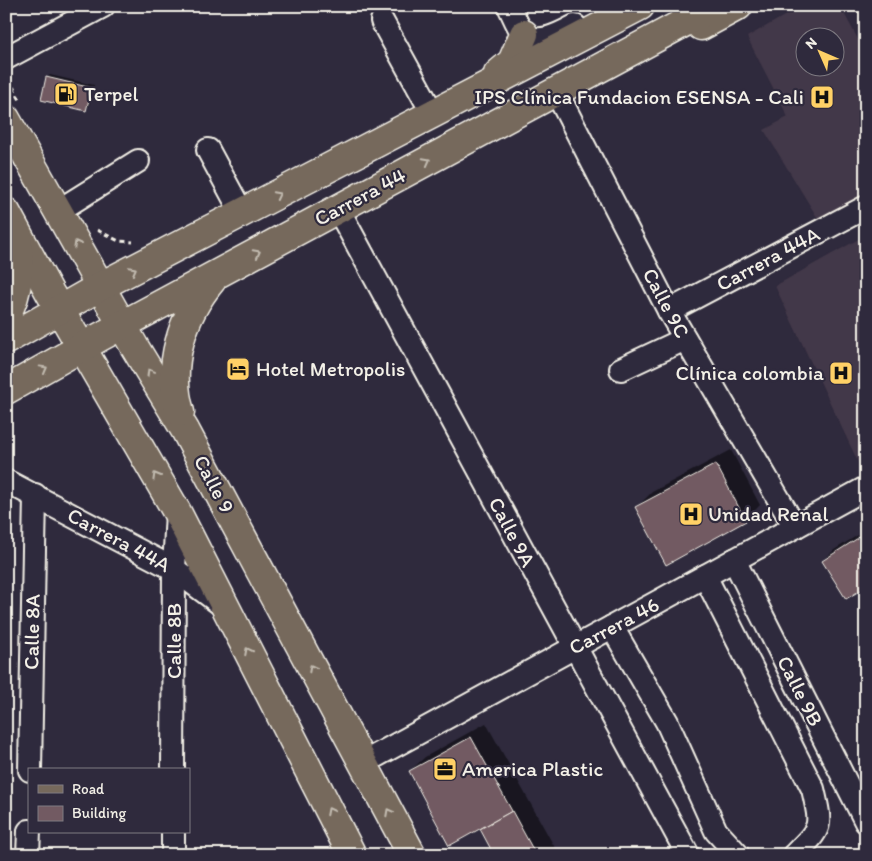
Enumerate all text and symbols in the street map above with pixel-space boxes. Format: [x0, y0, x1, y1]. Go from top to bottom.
north arrow [794, 28, 844, 78]
text: N [802, 34, 821, 53]
fuel station icon: Terpel [53, 81, 79, 107]
place label: Terpel [84, 81, 138, 106]
place label: IPS Clínica Fundacion ESENSA - Cali [474, 84, 804, 109]
hospital icon: IPS Clínica Fundacion ESENSA - Cali [809, 84, 835, 110]
one-way arrow [422, 157, 431, 167]
street label: Carrera 44 [310, 162, 410, 231]
one-way arrow [272, 191, 281, 201]
street label: Carrera 44A [712, 221, 824, 296]
one-way arrow [73, 240, 83, 249]
one-way arrow [252, 249, 261, 259]
street label: Calle 9C [638, 264, 695, 342]
one-way arrow [128, 266, 137, 276]
hotel icon: Hotel Metropolis [225, 356, 251, 382]
place label: Hotel Metropolis [256, 356, 405, 381]
place label: Clínica colombia [676, 360, 824, 385]
hospital icon: Clínica colombia [828, 360, 854, 386]
one-way arrow [39, 365, 48, 375]
one-way arrow [147, 369, 157, 378]
street label: Calle 9 [189, 451, 240, 517]
one-way arrow [153, 472, 163, 481]
street label: Calle 9A [484, 493, 541, 571]
hospital icon: Unidad Renal [678, 501, 704, 527]
place label: Unidad Renal [708, 501, 828, 526]
street label: Carrera 44A [63, 502, 176, 577]
street label: Carrera 46 [564, 591, 663, 660]
street label: Calle 8A [18, 593, 45, 670]
street label: Calle 8B [161, 603, 186, 679]
one-way arrow [244, 647, 254, 656]
street label: Calle 9B [772, 651, 829, 730]
one-way arrow [308, 665, 318, 674]
office icon: America Plastic [432, 756, 458, 782]
place label: America Plastic [462, 756, 603, 781]
legend [28, 768, 190, 834]
text: Road [72, 780, 105, 798]
text: Building [72, 804, 126, 822]
one-way arrow [326, 808, 336, 817]
one-way arrow [385, 808, 395, 817]

